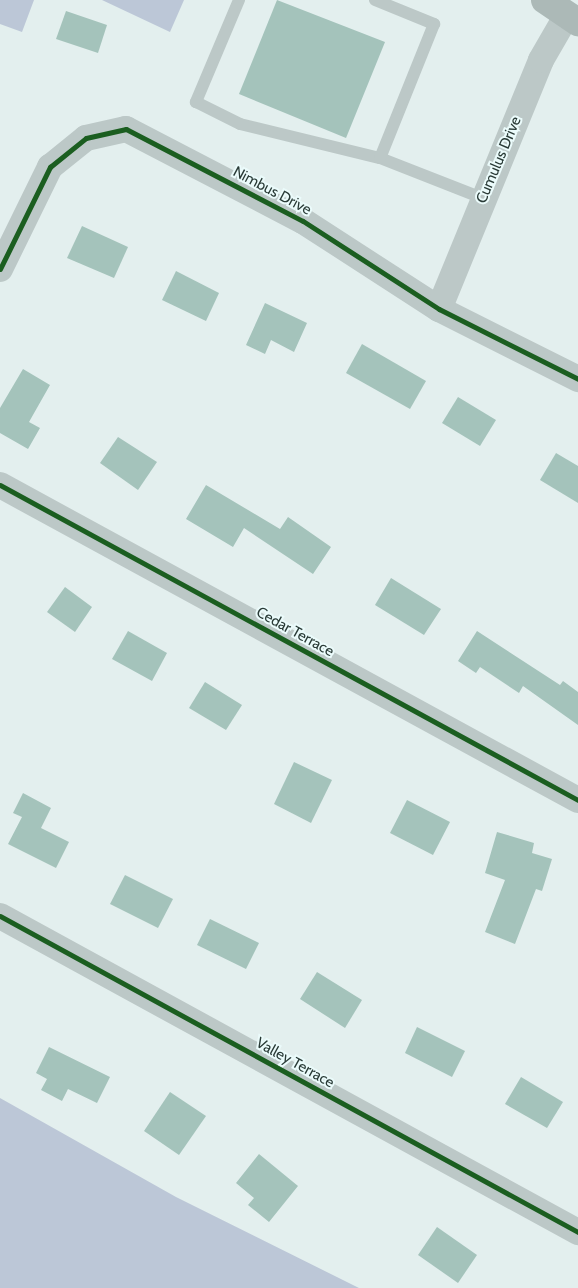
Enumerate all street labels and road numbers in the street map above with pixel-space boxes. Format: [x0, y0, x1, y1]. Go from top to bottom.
street label: Cumulus Drive [473, 114, 525, 206]
street label: Nimbus Drive [230, 163, 314, 219]
street label: Cedar Terrace [253, 603, 337, 661]
street label: Valley Terrace [253, 1034, 337, 1092]

